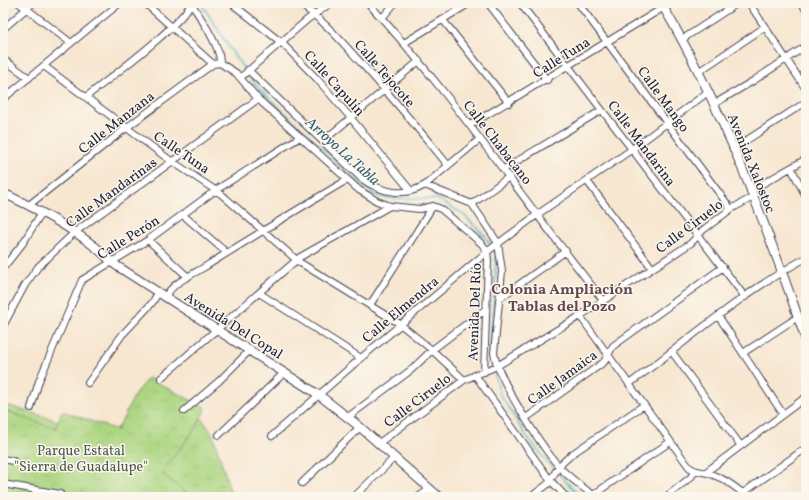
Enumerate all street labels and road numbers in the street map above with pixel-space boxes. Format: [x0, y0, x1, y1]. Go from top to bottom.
street label: Calle Tuna [530, 33, 594, 83]
street label: Calle Tejocote [349, 36, 419, 112]
street label: Calle Capulín [299, 47, 369, 121]
street label: Calle Mango [633, 63, 693, 137]
street label: Calle Manzana [75, 87, 159, 159]
street label: Calle Chabacano [458, 97, 536, 189]
street label: Calle Mandarina [602, 97, 679, 191]
street label: Avenida Xalostoc [722, 111, 779, 216]
street label: Calle Tuna [149, 127, 213, 179]
street label: Calle Mandarinas [62, 154, 161, 233]
street label: Calle Ciruelo [653, 196, 727, 259]
street label: Calle Perón [94, 212, 164, 265]
street label: Avenida Del Río [464, 263, 487, 361]
street label: Calle Elmendra [359, 272, 443, 348]
street label: Avenida Del Copal [180, 288, 286, 364]
street label: Calle Jamaica [524, 346, 602, 410]
street label: Calle Ciruelo [381, 370, 455, 433]

